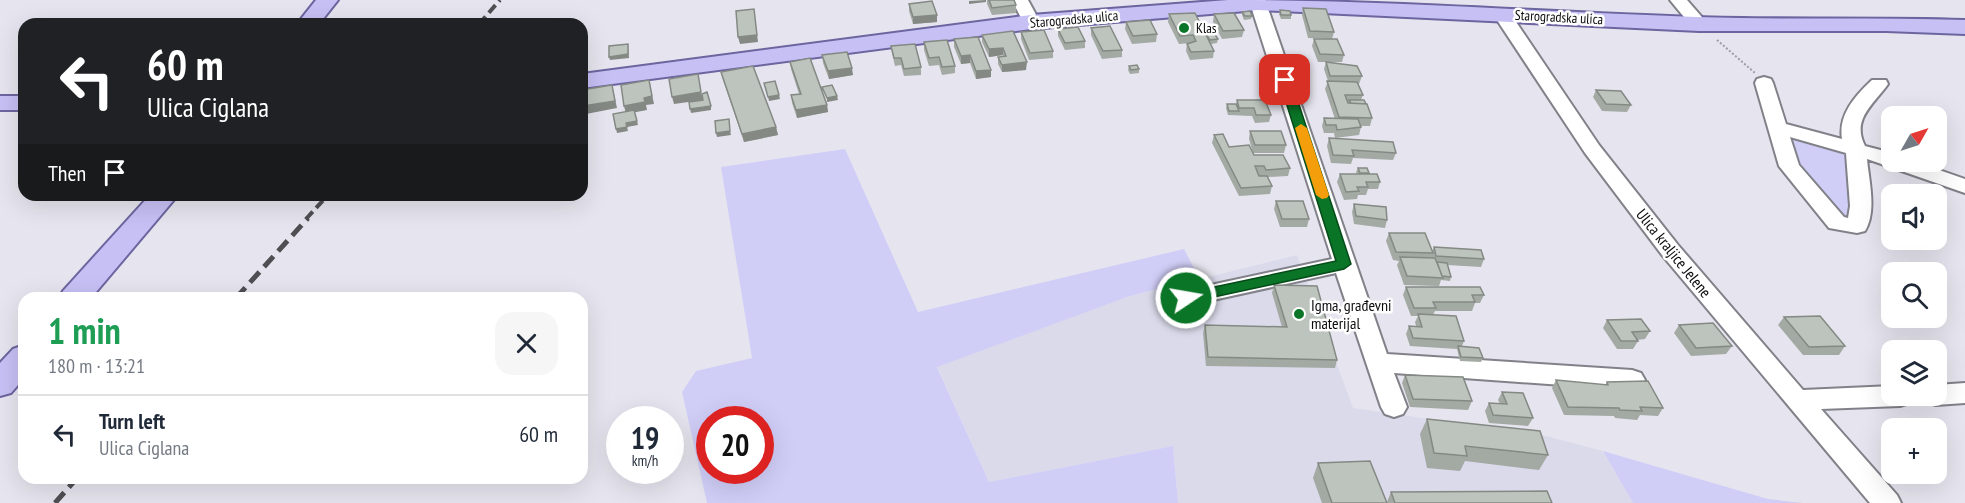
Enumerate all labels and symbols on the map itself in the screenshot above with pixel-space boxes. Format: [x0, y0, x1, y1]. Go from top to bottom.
street label: Starogradska ulica [1029, 6, 1119, 32]
street label: Starogradska ulica [1514, 6, 1604, 28]
place label: Klas [1196, 19, 1217, 37]
marker: Klas [1177, 21, 1191, 35]
pin [1259, 54, 1310, 105]
north arrow [1881, 106, 1947, 172]
street label: Ulica kraljice Jelene [1632, 205, 1716, 301]
position arrow [1154, 266, 1218, 330]
place label: Igma, građevni materijal [1311, 295, 1391, 333]
marker: Igma, građevni materijal [1292, 307, 1306, 321]
speed limit sign: 20 [696, 406, 774, 484]

